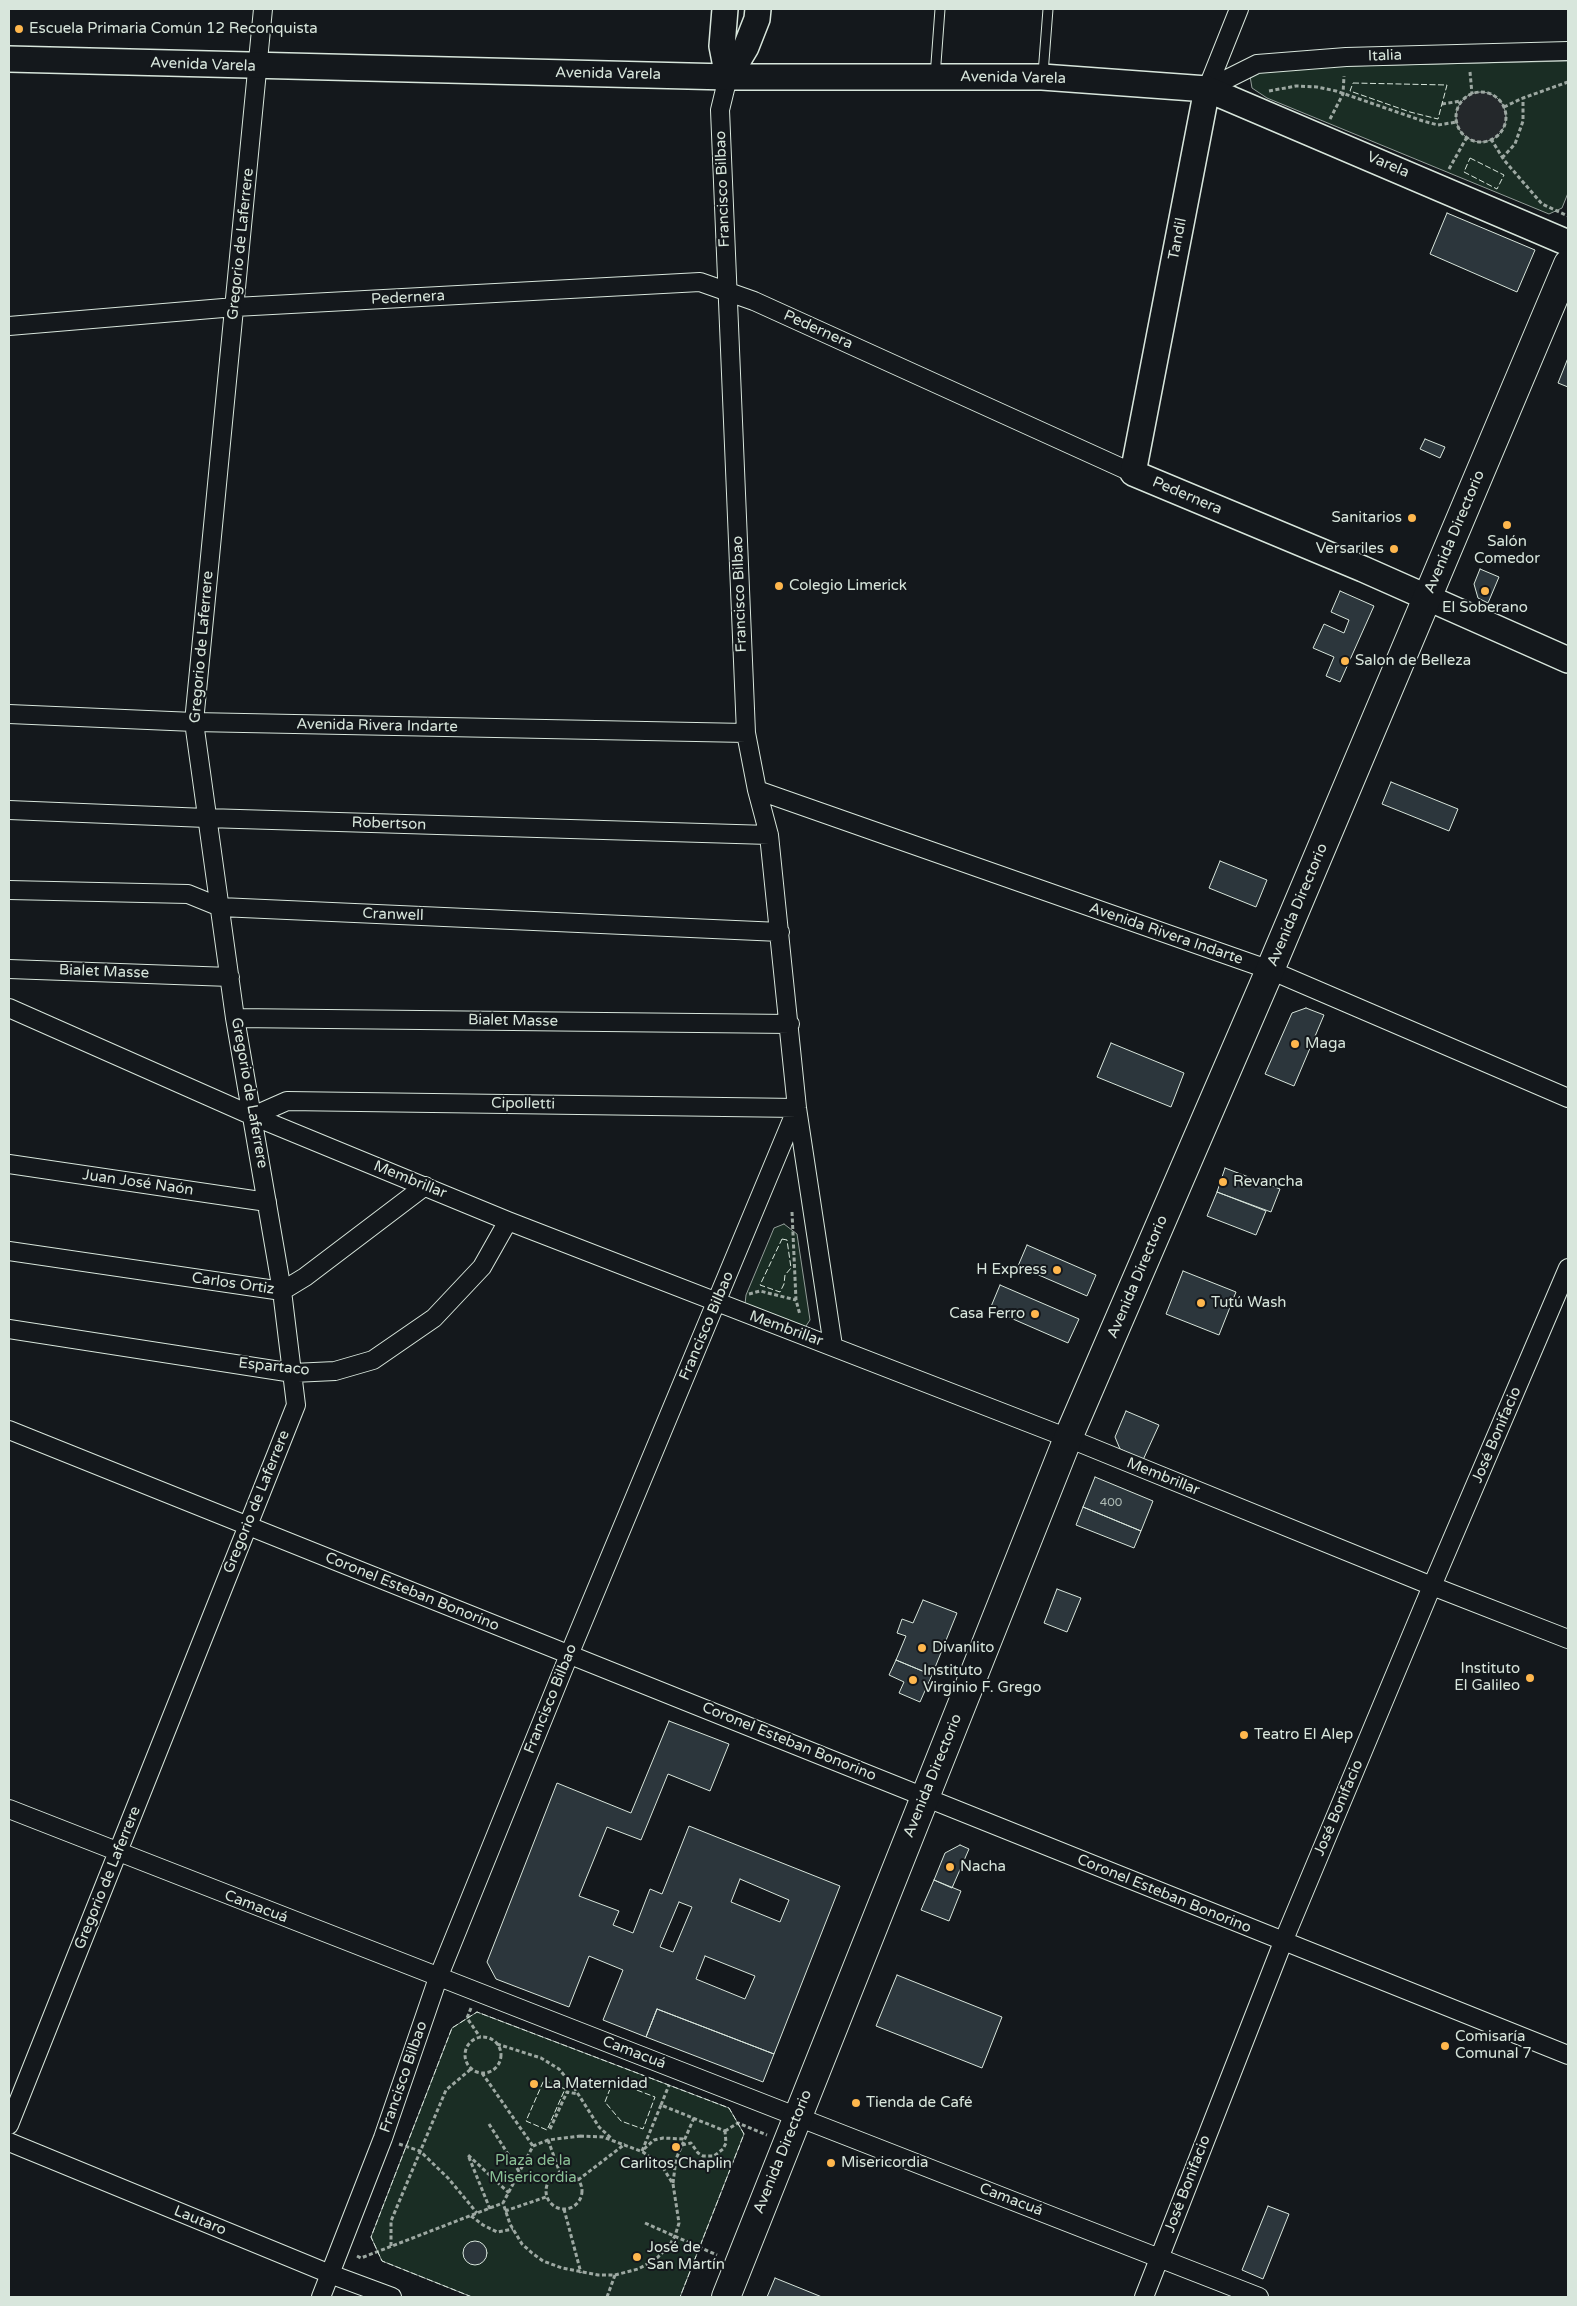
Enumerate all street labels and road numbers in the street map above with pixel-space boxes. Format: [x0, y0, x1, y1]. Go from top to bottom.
street label: Italia [1368, 46, 1402, 66]
street label: Avenida Varela [150, 54, 256, 76]
street label: Avenida Varela [555, 64, 661, 84]
street label: Avenida Varela [960, 68, 1066, 88]
street label: Francisco Bilbao [712, 130, 734, 248]
street label: Varela [1364, 148, 1412, 182]
street label: Gregorio de Laferrere [224, 167, 258, 321]
street label: Tandil [1165, 216, 1191, 262]
street label: Pedernera [371, 287, 445, 309]
street label: Pedernera [781, 307, 855, 353]
street label: Avenida Directorio [1421, 468, 1489, 596]
street label: Pedernera [1149, 473, 1225, 519]
street label: Francisco Bilbao [729, 535, 751, 653]
street label: Gregorio de Laferrere [186, 570, 218, 724]
street label: Avenida Rivera Indarte [296, 716, 458, 736]
street label: Robertson [351, 814, 427, 834]
street label: Avenida Directorio [1264, 841, 1332, 969]
street label: Avenida Rivera Indarte [1087, 899, 1245, 969]
street label: Cranwell [362, 905, 424, 925]
street label: Bialet Masse [59, 961, 149, 983]
street label: Bialet Masse [468, 1011, 558, 1031]
street label: Gregorio de Laferrere [227, 1016, 271, 1170]
street label: Cipolletti [491, 1094, 555, 1114]
street label: Membrillar [371, 1157, 449, 1203]
street label: Juan José Naón [81, 1166, 195, 1200]
street label: Avenida Directorio [1104, 1213, 1172, 1341]
street label: Carlos Ortiz [191, 1269, 275, 1299]
street label: Francisco Bilbao [676, 1269, 738, 1383]
street label: Membrillar [747, 1307, 825, 1351]
street label: Espartaco [237, 1354, 311, 1380]
street label: José Bonifacio [1469, 1384, 1525, 1486]
street label: Gregorio de Laferrere [220, 1428, 294, 1576]
street label: Membrillar [1124, 1454, 1202, 1500]
street label: Coronel Esteban Bonorino [322, 1549, 502, 1635]
street label: Francisco Bilbao [521, 1642, 581, 1756]
street label: Coronel Esteban Bonorino [699, 1699, 879, 1785]
street label: Avenida Directorio [900, 1712, 966, 1840]
street label: José Bonifacio [1311, 1757, 1367, 1859]
street label: Gregorio de Laferrere [71, 1804, 145, 1952]
street label: Coronel Esteban Bonorino [1074, 1851, 1254, 1937]
street label: Camacuá [222, 1887, 290, 1927]
street label: Francisco Bilbao [376, 2019, 432, 2135]
street label: Camacuá [600, 2033, 668, 2073]
street label: Avenida Directorio [750, 2088, 816, 2216]
street label: José Bonifacio [1161, 2133, 1215, 2235]
street label: Camacuá [977, 2180, 1045, 2220]
street label: Lautaro [171, 2202, 229, 2240]

